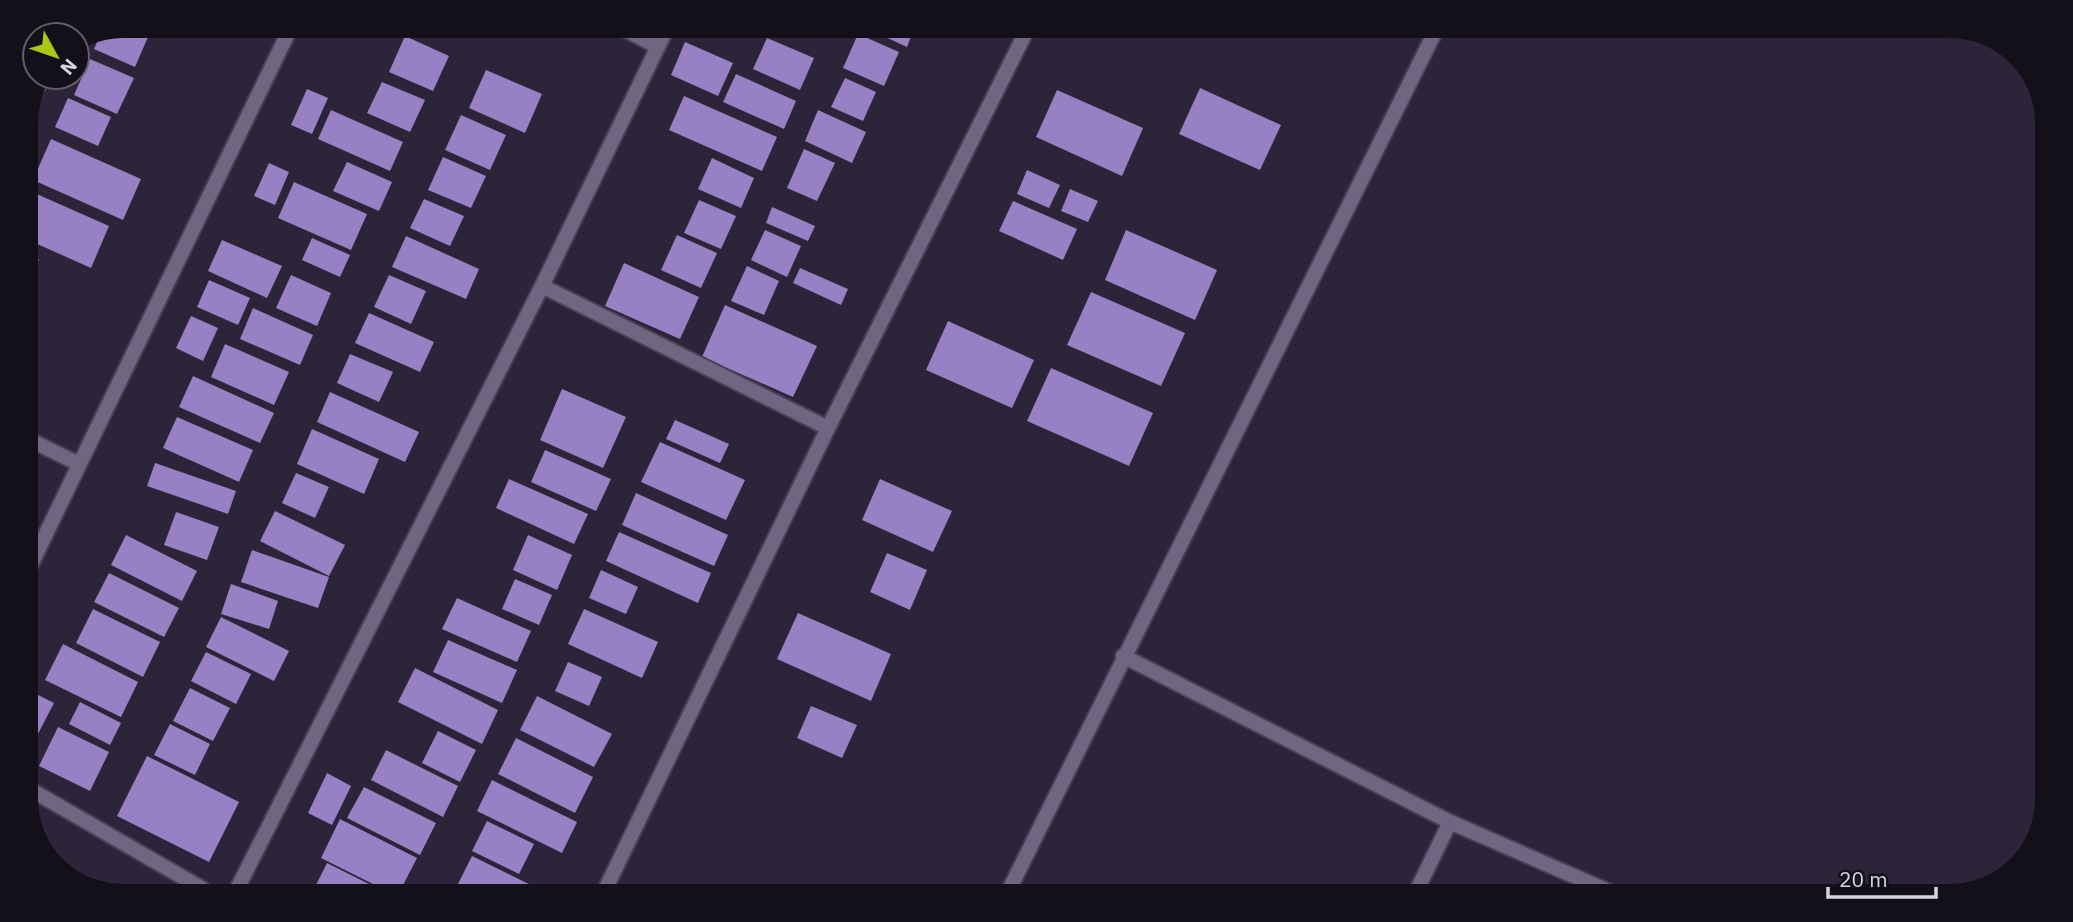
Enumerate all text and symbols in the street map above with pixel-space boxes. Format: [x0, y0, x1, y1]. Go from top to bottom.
north arrow [21, 21, 91, 91]
text: N [55, 54, 83, 80]
scale bar [1828, 856, 1937, 900]
text: 20 m [1839, 865, 1888, 893]

